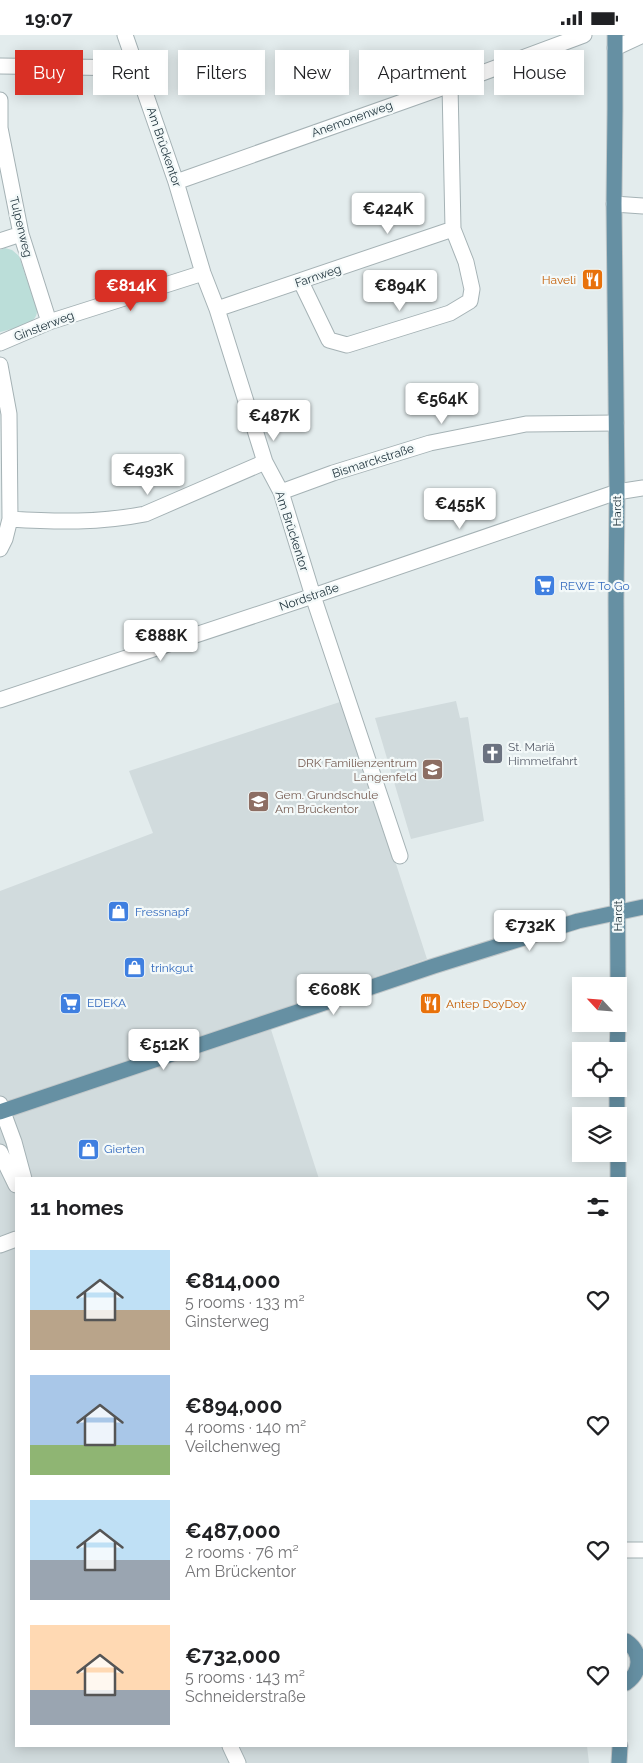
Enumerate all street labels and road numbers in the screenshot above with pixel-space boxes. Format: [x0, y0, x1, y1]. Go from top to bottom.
street label: Anemonenweg [310, 98, 394, 140]
street label: Am Brückentor [144, 105, 184, 189]
street label: Tulpenweg [7, 195, 35, 259]
street label: Farnweg [293, 262, 343, 290]
street label: Ginsterweg [12, 308, 76, 344]
street label: Bismarckstraße [330, 441, 416, 481]
street label: Am Brückentor [272, 489, 312, 574]
street label: Hardt [610, 496, 624, 526]
street label: Nordstraße [277, 580, 341, 614]
street label: Hardt [611, 901, 625, 931]

